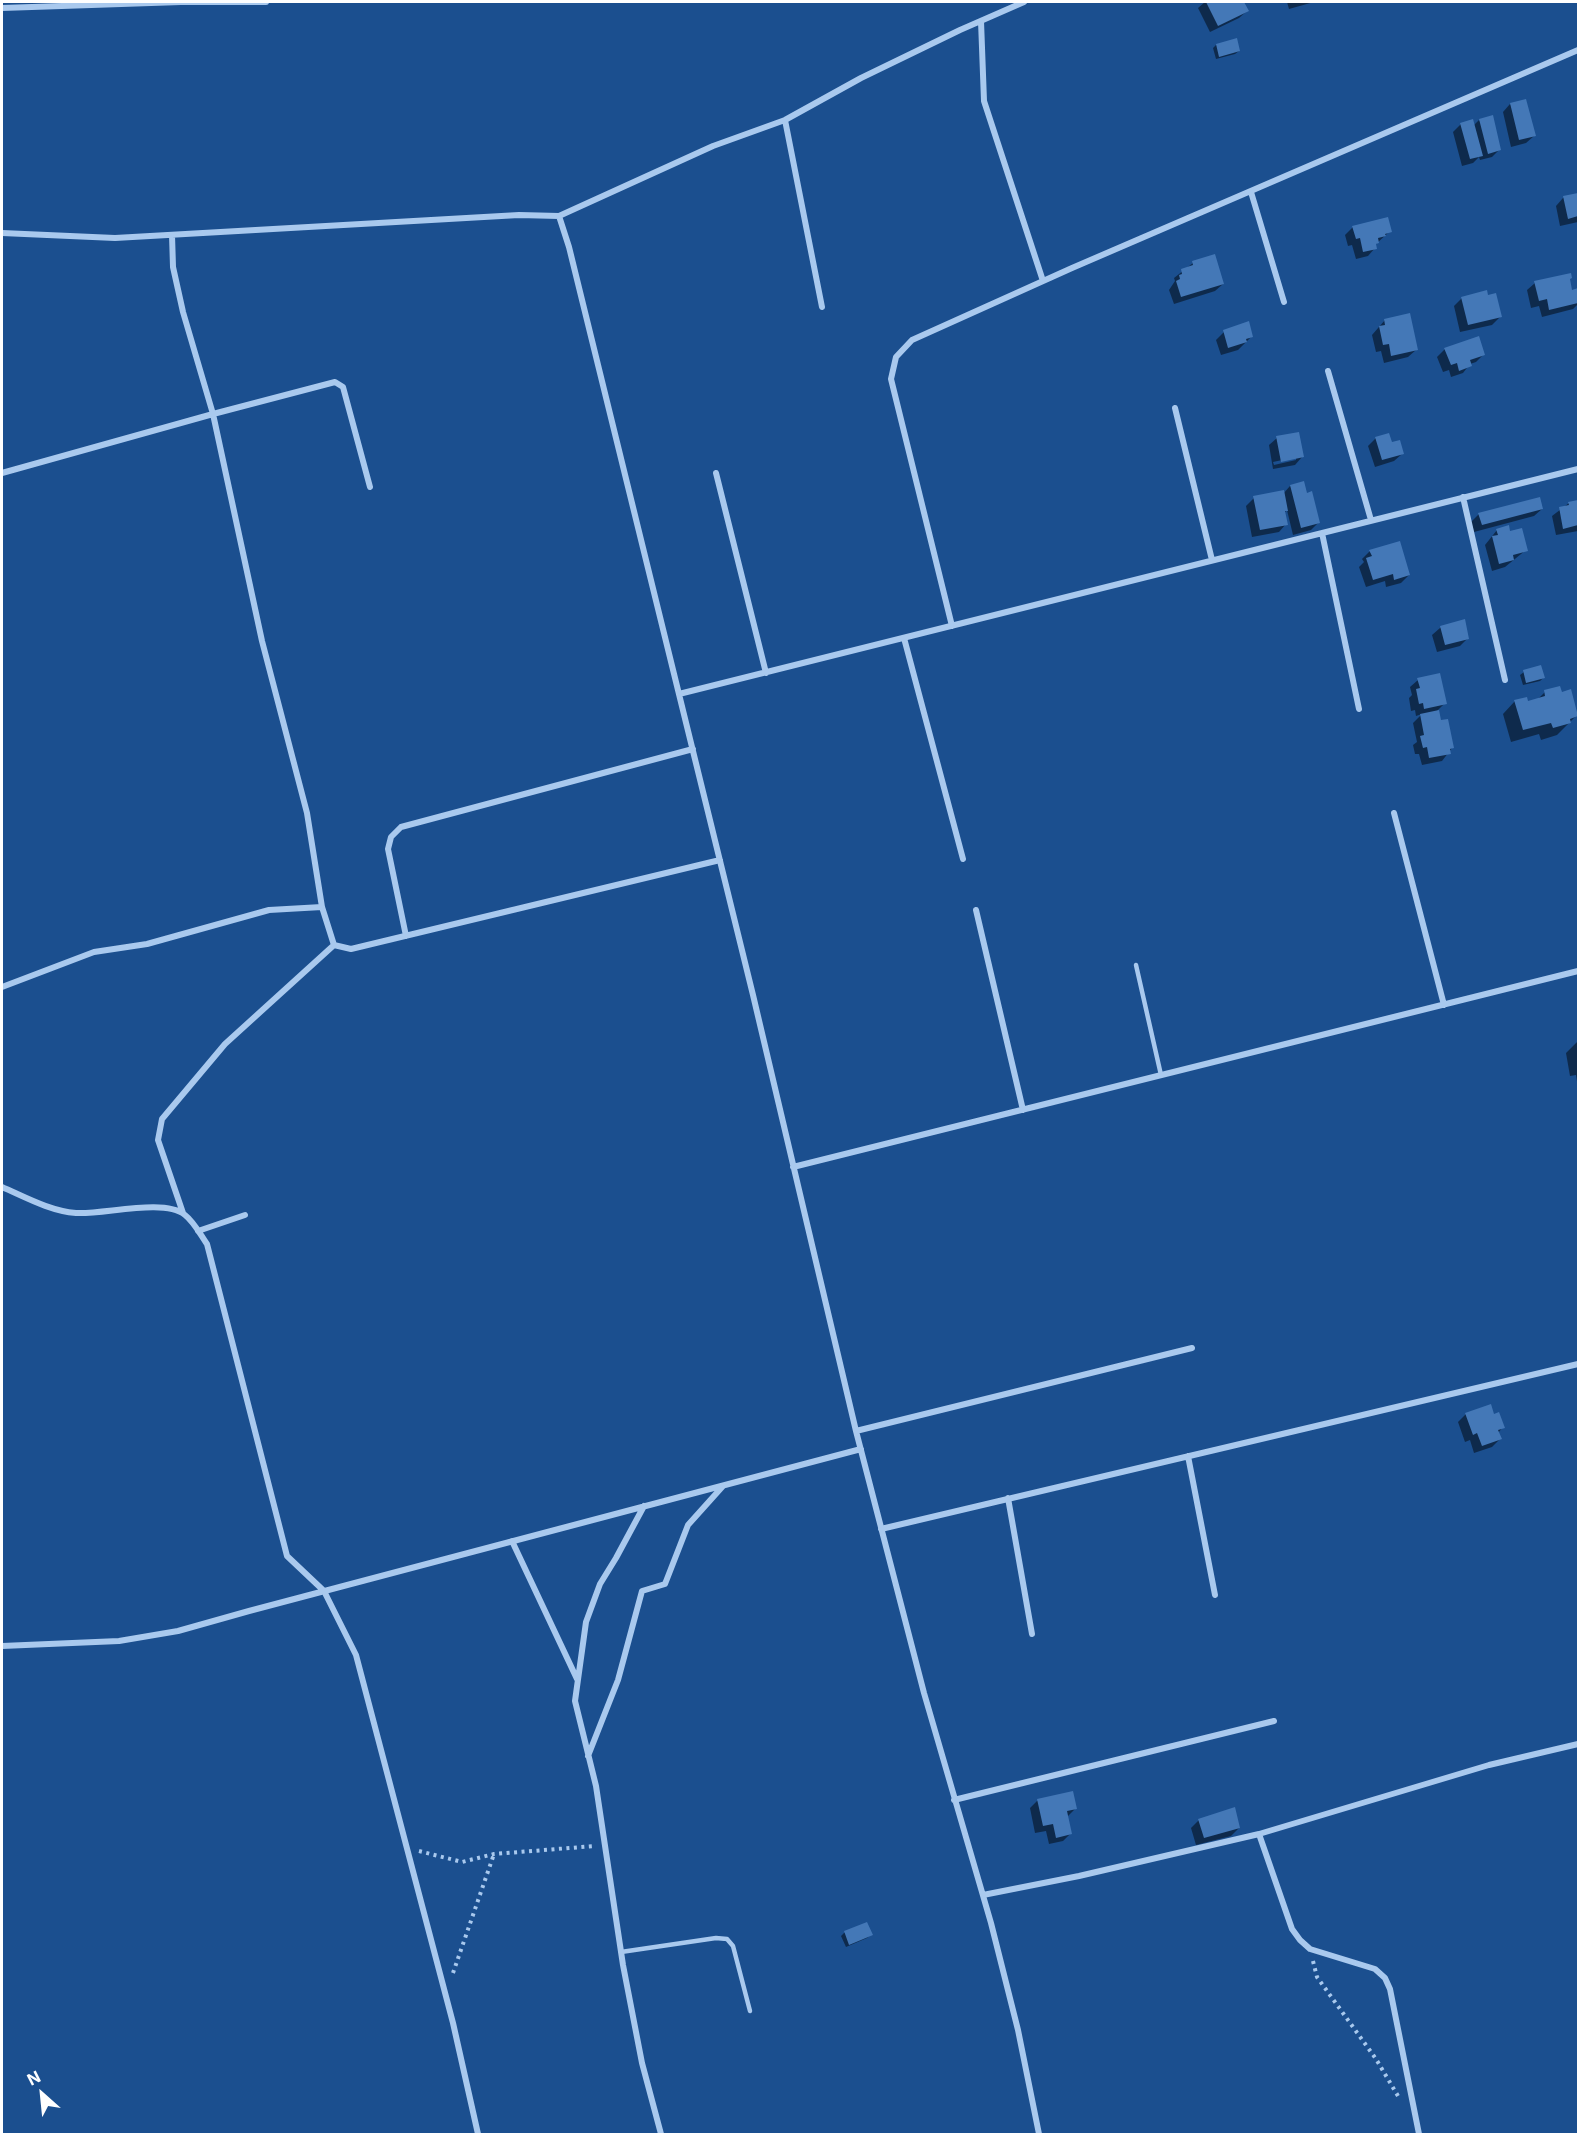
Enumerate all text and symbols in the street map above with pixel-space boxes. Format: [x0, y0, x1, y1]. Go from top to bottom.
north arrow [12, 2064, 72, 2124]
text: N [24, 2066, 44, 2090]

